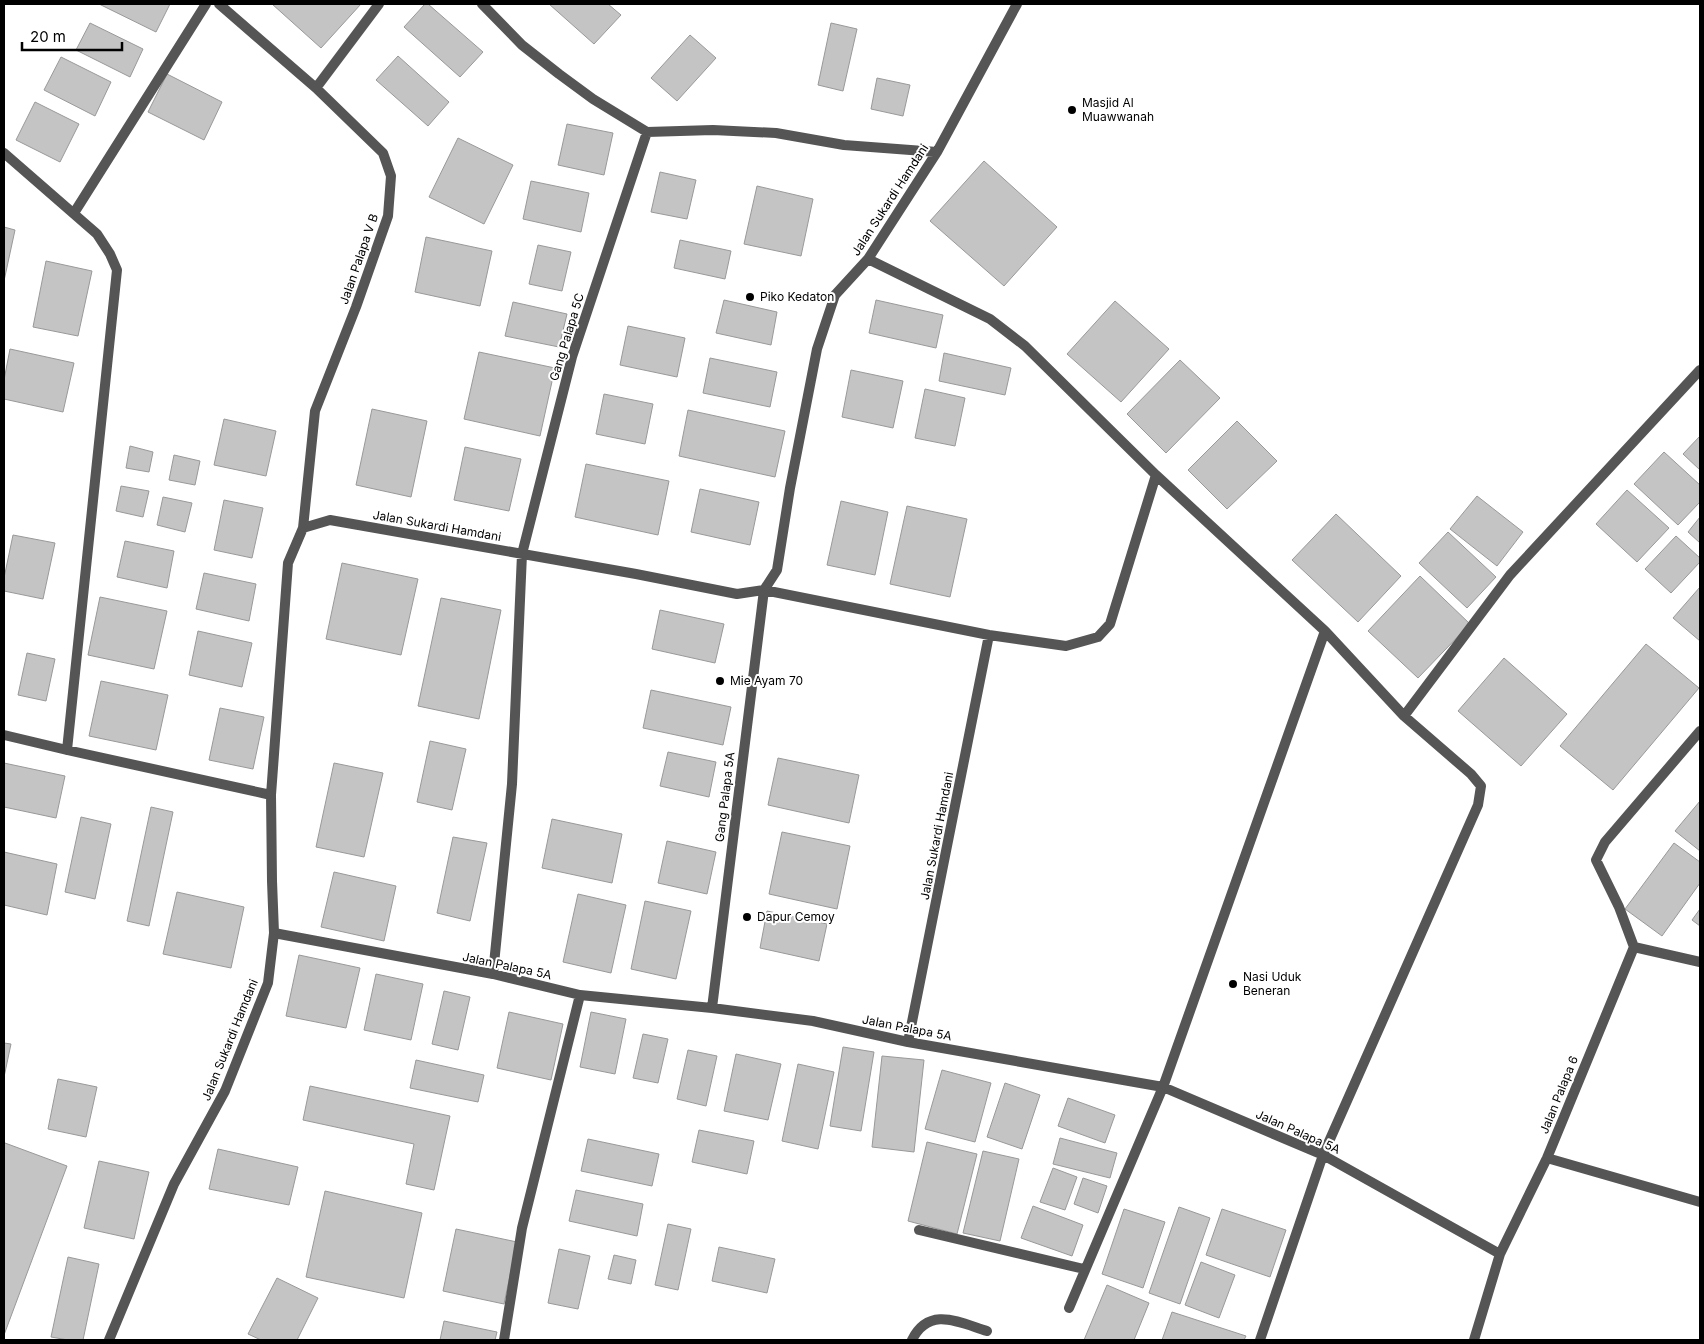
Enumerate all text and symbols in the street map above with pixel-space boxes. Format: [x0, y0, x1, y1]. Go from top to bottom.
scale bar [22, 20, 122, 52]
text: 20 m [30, 27, 66, 46]
place label: Masjid Al Muawwanah [1082, 95, 1154, 124]
marker: Masjid Al Muawwanah [1066, 104, 1078, 116]
street label: Jalan Sukardi Hamdani [848, 141, 931, 258]
street label: Jalan Palapa V B [336, 211, 381, 306]
place label: Piko Kedaton [760, 289, 834, 304]
street label: Gang Palapa 5C [546, 291, 587, 383]
marker: Piko Kedaton [744, 291, 756, 303]
street label: Jalan Sukardi Hamdani [372, 507, 502, 544]
place label: Mie Ayam 70 [730, 673, 803, 688]
marker: Mie Ayam 70 [714, 675, 726, 687]
street label: Gang Palapa 5A [712, 751, 737, 843]
street label: Jalan Sukardi Hamdani [917, 771, 956, 901]
place label: Dapur Cemoy [757, 909, 835, 924]
marker: Dapur Cemoy [741, 911, 753, 923]
street label: Jalan Palapa 5A [461, 949, 553, 982]
place label: Nasi Uduk Beneran [1243, 969, 1302, 998]
street label: Jalan Sukardi Hamdani [198, 977, 261, 1103]
marker: Nasi Uduk Beneran [1227, 978, 1239, 990]
street label: Jalan Palapa 5A [861, 1011, 953, 1044]
street label: Jalan Palapa 6 [1536, 1054, 1581, 1136]
street label: Jalan Palapa 5A [1254, 1106, 1343, 1157]

